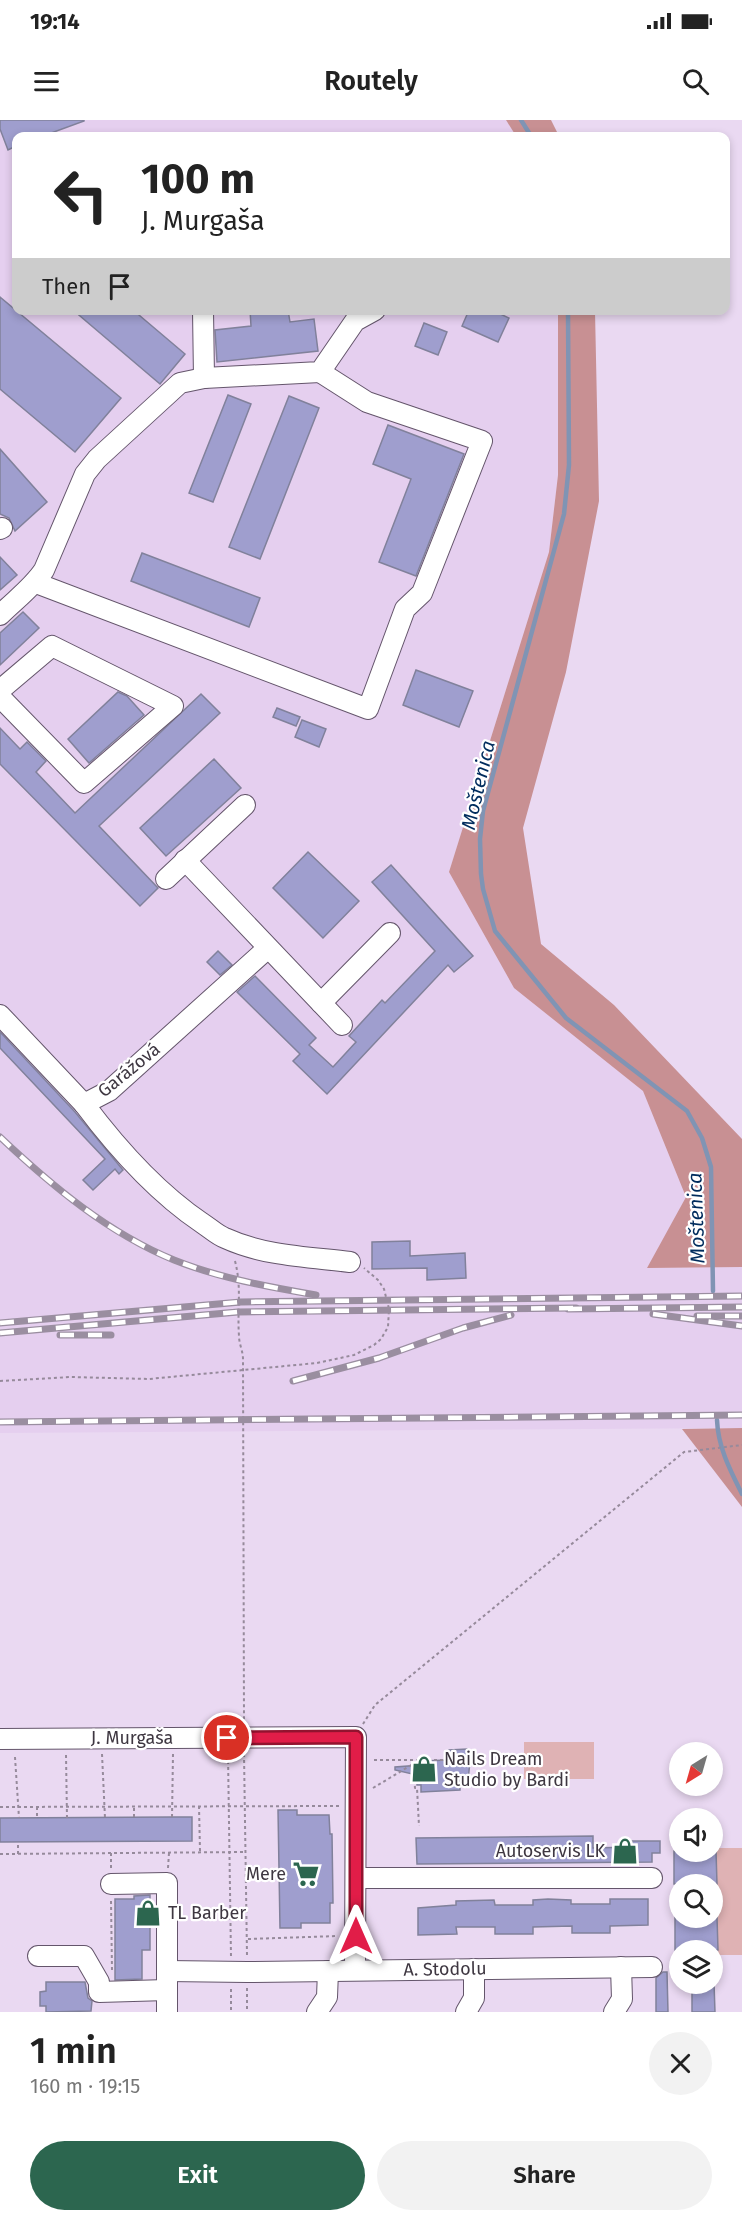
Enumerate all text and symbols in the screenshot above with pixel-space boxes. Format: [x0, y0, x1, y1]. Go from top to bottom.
text: 19:14 [30, 8, 80, 35]
icon: menu [30, 65, 63, 98]
text: Routely [324, 65, 418, 97]
icon: search [679, 65, 712, 98]
text: 100 m [141, 154, 255, 204]
icon: left [42, 156, 120, 234]
text: J. Murgaša [141, 205, 265, 237]
icon: arrive [103, 270, 136, 303]
text: Then [42, 273, 91, 300]
water label: Moštenica [456, 738, 500, 832]
street label: Garážová [93, 1038, 165, 1102]
water label: Moštenica [682, 1172, 710, 1264]
pin [201, 1712, 252, 1763]
icon: arrive [210, 1721, 243, 1754]
street label: J. Murgaša [91, 1727, 173, 1749]
north arrow [669, 1742, 723, 1796]
map controls [669, 1742, 723, 1994]
place label: Nails Dream Studio by Bardi [444, 1748, 569, 1791]
shop icon: Nails Dream Studio by Bardi [409, 1754, 439, 1784]
button: sound [669, 1808, 723, 1862]
shop icon: Autoservis LK [610, 1836, 640, 1866]
place label: Autoservis LK [496, 1840, 605, 1862]
supermarket icon: Mere [291, 1859, 321, 1889]
place label: Mere [246, 1863, 286, 1885]
button: search [669, 1874, 723, 1928]
shop icon: TL Barber [133, 1898, 163, 1928]
place label: TL Barber [168, 1902, 246, 1924]
position arrow [324, 1904, 388, 1968]
button: layers [669, 1940, 723, 1994]
street label: A. Stodolu [403, 1957, 487, 1981]
text: 1 min [30, 2029, 117, 2073]
button: close [649, 2032, 712, 2095]
text: 160 m · 19:15 [30, 2074, 140, 2098]
button: Exit [30, 2141, 365, 2210]
button: Share [377, 2141, 712, 2210]

